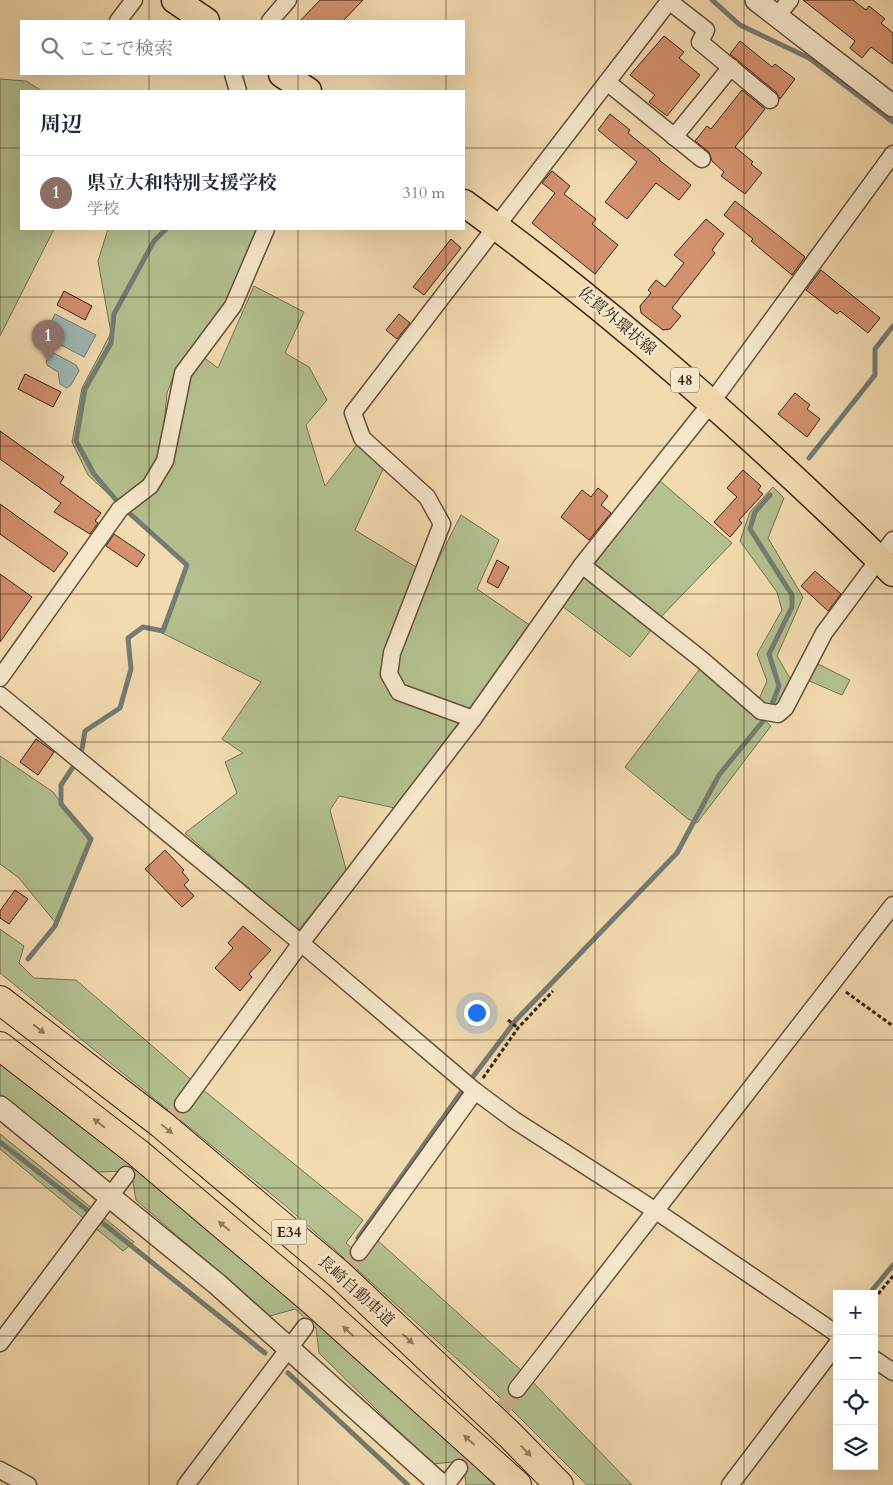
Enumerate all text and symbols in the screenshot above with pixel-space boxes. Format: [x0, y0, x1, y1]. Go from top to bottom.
search box [20, 20, 465, 75]
icon: search [38, 34, 66, 62]
text: ここで検索 [78, 36, 173, 62]
text: 周辺 [40, 110, 82, 139]
text: 県立大和特別支援学校 [87, 170, 277, 196]
text: 1 [52, 182, 60, 204]
text: 310 m [403, 182, 445, 204]
text: 学校 [87, 198, 119, 220]
street label: 佐賀外環状線 [573, 282, 661, 360]
pin: 1 [32, 320, 64, 361]
road number: 48 [671, 368, 699, 392]
your location [464, 1000, 490, 1026]
one-way arrow [32, 1024, 45, 1035]
one-way arrow [93, 1117, 106, 1128]
one-way arrow [161, 1123, 173, 1134]
road number: E34 [272, 1220, 306, 1244]
one-way arrow [218, 1221, 230, 1232]
street label: 長崎自動車道 [313, 1251, 399, 1331]
map controls [833, 1290, 878, 1470]
button: + [833, 1290, 878, 1335]
one-way arrow [341, 1326, 354, 1337]
one-way arrow [402, 1333, 414, 1345]
button: − [833, 1335, 878, 1380]
button: locate [833, 1380, 878, 1425]
button: layers [833, 1425, 878, 1470]
one-way arrow [463, 1434, 476, 1445]
one-way arrow [520, 1445, 532, 1457]

